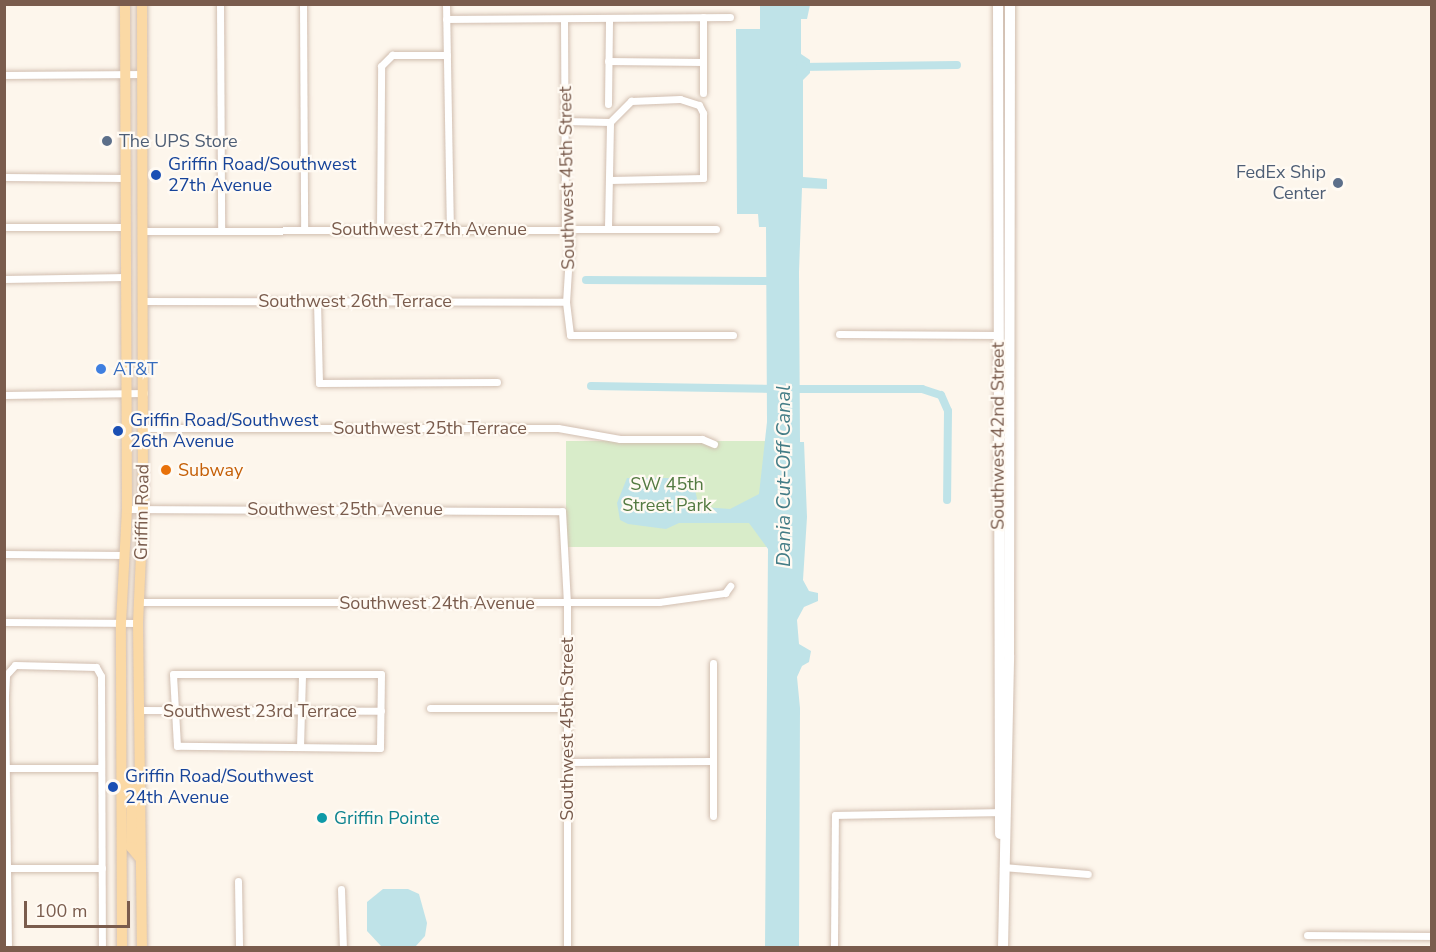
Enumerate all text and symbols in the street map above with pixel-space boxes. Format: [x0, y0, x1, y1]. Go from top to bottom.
street label: Southwest 45th Street [555, 86, 579, 270]
place label: The UPS Store [119, 130, 238, 152]
marker: The UPS Store [100, 134, 114, 148]
place label: Griffin Road/Southwest 27th Avenue [168, 154, 356, 196]
place label: FedEx Ship Center [1236, 162, 1326, 204]
marker: Griffin Road/Southwest 27th Avenue [149, 168, 163, 182]
marker: FedEx Ship Center [1331, 176, 1345, 190]
street label: Southwest 27th Avenue [331, 218, 527, 240]
street label: Southwest 26th Terrace [258, 290, 452, 312]
street label: Southwest 42nd Street [987, 342, 1009, 530]
place label: AT&T [113, 358, 158, 380]
marker: AT&T [94, 362, 108, 376]
water label: Dania Cut-Off Canal [771, 385, 795, 567]
place label: Griffin Road/Southwest 26th Avenue [130, 410, 318, 452]
street label: Southwest 25th Terrace [333, 417, 527, 439]
marker: Griffin Road/Southwest 26th Avenue [111, 424, 125, 438]
place label: Subway [178, 459, 243, 481]
marker: Subway [159, 463, 173, 477]
street label: Griffin Road [130, 464, 154, 560]
park label: SW 45th Street Park [622, 474, 712, 516]
street label: Southwest 25th Avenue [247, 498, 443, 520]
street label: Southwest 24th Avenue [339, 592, 535, 614]
street label: Southwest 45th Street [556, 637, 578, 821]
street label: Southwest 23rd Terrace [163, 700, 357, 722]
place label: Griffin Road/Southwest 24th Avenue [125, 766, 313, 808]
marker: Griffin Road/Southwest 24th Avenue [106, 780, 120, 794]
place label: Griffin Pointe [334, 807, 439, 829]
marker: Griffin Pointe [315, 811, 329, 825]
scale bar [27, 889, 134, 927]
text: 100 m [35, 899, 87, 923]

